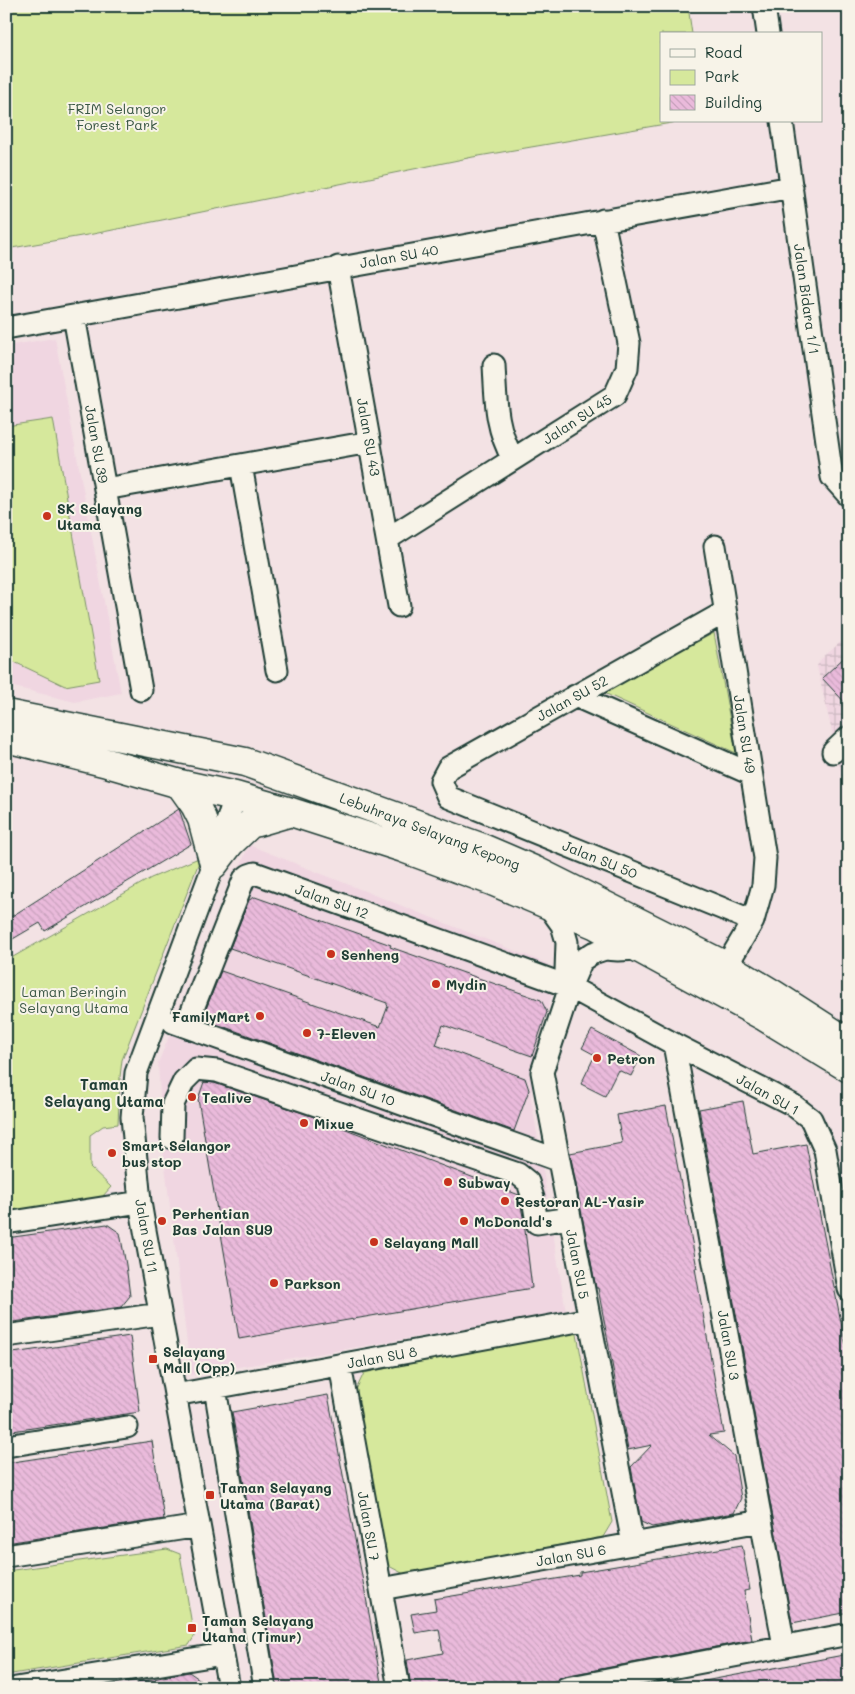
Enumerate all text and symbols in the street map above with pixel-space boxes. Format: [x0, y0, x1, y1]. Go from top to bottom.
legend [660, 32, 822, 122]
text: Road [705, 42, 742, 62]
text: Park [705, 66, 739, 86]
text: Building [705, 92, 762, 112]
park label: FRIM Selangor Forest Park [68, 99, 166, 134]
street label: Jalan SU 40 [358, 240, 440, 272]
street label: Jalan Bidara 1/1 [790, 242, 824, 356]
street label: Jalan SU 45 [539, 390, 615, 448]
street label: Jalan SU 43 [353, 396, 385, 478]
street label: Jalan SU 39 [81, 403, 113, 485]
place label: SK Selayang Utama [57, 499, 142, 534]
marker: SK Selayang Utama [41, 510, 53, 522]
street label: Jalan SU 52 [533, 671, 611, 725]
street label: Jalan SU 49 [729, 693, 761, 775]
street label: Lebuhraya Selayang Kepong [337, 788, 523, 874]
street label: Jalan SU 50 [560, 835, 641, 883]
street label: Jalan SU 12 [293, 879, 371, 923]
place label: Senheng [341, 945, 399, 964]
marker: Senheng [325, 948, 337, 960]
place label: Mydin [446, 975, 487, 994]
marker: Mydin [430, 978, 442, 990]
park label: Laman Beringin Selayang Utama [19, 982, 129, 1017]
place label: FamilyMart [172, 1007, 250, 1026]
marker: FamilyMart [254, 1010, 266, 1022]
place label: 7-Eleven [317, 1024, 376, 1043]
marker: 7-Eleven [301, 1027, 313, 1039]
place label: Petron [607, 1049, 655, 1068]
marker: Petron [591, 1052, 603, 1064]
street label: Jalan SU 10 [318, 1066, 398, 1110]
street label: Jalan SU 1 [733, 1069, 803, 1119]
district label: Taman Selayang Utama [44, 1074, 164, 1111]
place label: Tealive [202, 1088, 252, 1107]
marker: Tealive [186, 1091, 198, 1103]
place label: Mixue [314, 1114, 354, 1133]
marker: Mixue [298, 1117, 310, 1129]
place label: Smart Selangor bus stop [122, 1136, 231, 1171]
marker: Smart Selangor bus stop [106, 1147, 118, 1159]
place label: Subway [458, 1173, 511, 1192]
marker: Subway [442, 1176, 454, 1188]
place label: Restoran AL-Yasir [515, 1192, 644, 1211]
marker: Restoran AL-Yasir [499, 1195, 511, 1207]
street label: Jalan SU 11 [131, 1197, 163, 1275]
place label: Perhentian Bas Jalan SU9 [172, 1204, 273, 1239]
place label: McDonald's [474, 1212, 552, 1231]
marker: Perhentian Bas Jalan SU9 [156, 1215, 168, 1227]
marker: McDonald's [458, 1215, 470, 1227]
street label: Jalan SU 5 [562, 1227, 594, 1301]
place label: Selayang Mall [384, 1233, 479, 1252]
marker: Selayang Mall [368, 1236, 380, 1248]
place label: Parkson [284, 1274, 341, 1293]
marker: Parkson [268, 1277, 280, 1289]
street label: Jalan SU 3 [713, 1308, 745, 1382]
street label: Jalan SU 8 [345, 1341, 419, 1373]
place label: Selayang Mall (Opp) [163, 1342, 235, 1377]
marker: Selayang Mall (Opp) [147, 1353, 159, 1365]
place label: Taman Selayang Utama (Barat) [220, 1478, 332, 1513]
marker: Taman Selayang Utama (Barat) [204, 1489, 216, 1501]
street label: Jalan SU 7 [354, 1490, 385, 1563]
street label: Jalan SU 6 [534, 1539, 608, 1571]
place label: Taman Selayang Utama (Timur) [202, 1611, 314, 1646]
marker: Taman Selayang Utama (Timur) [186, 1622, 198, 1634]

